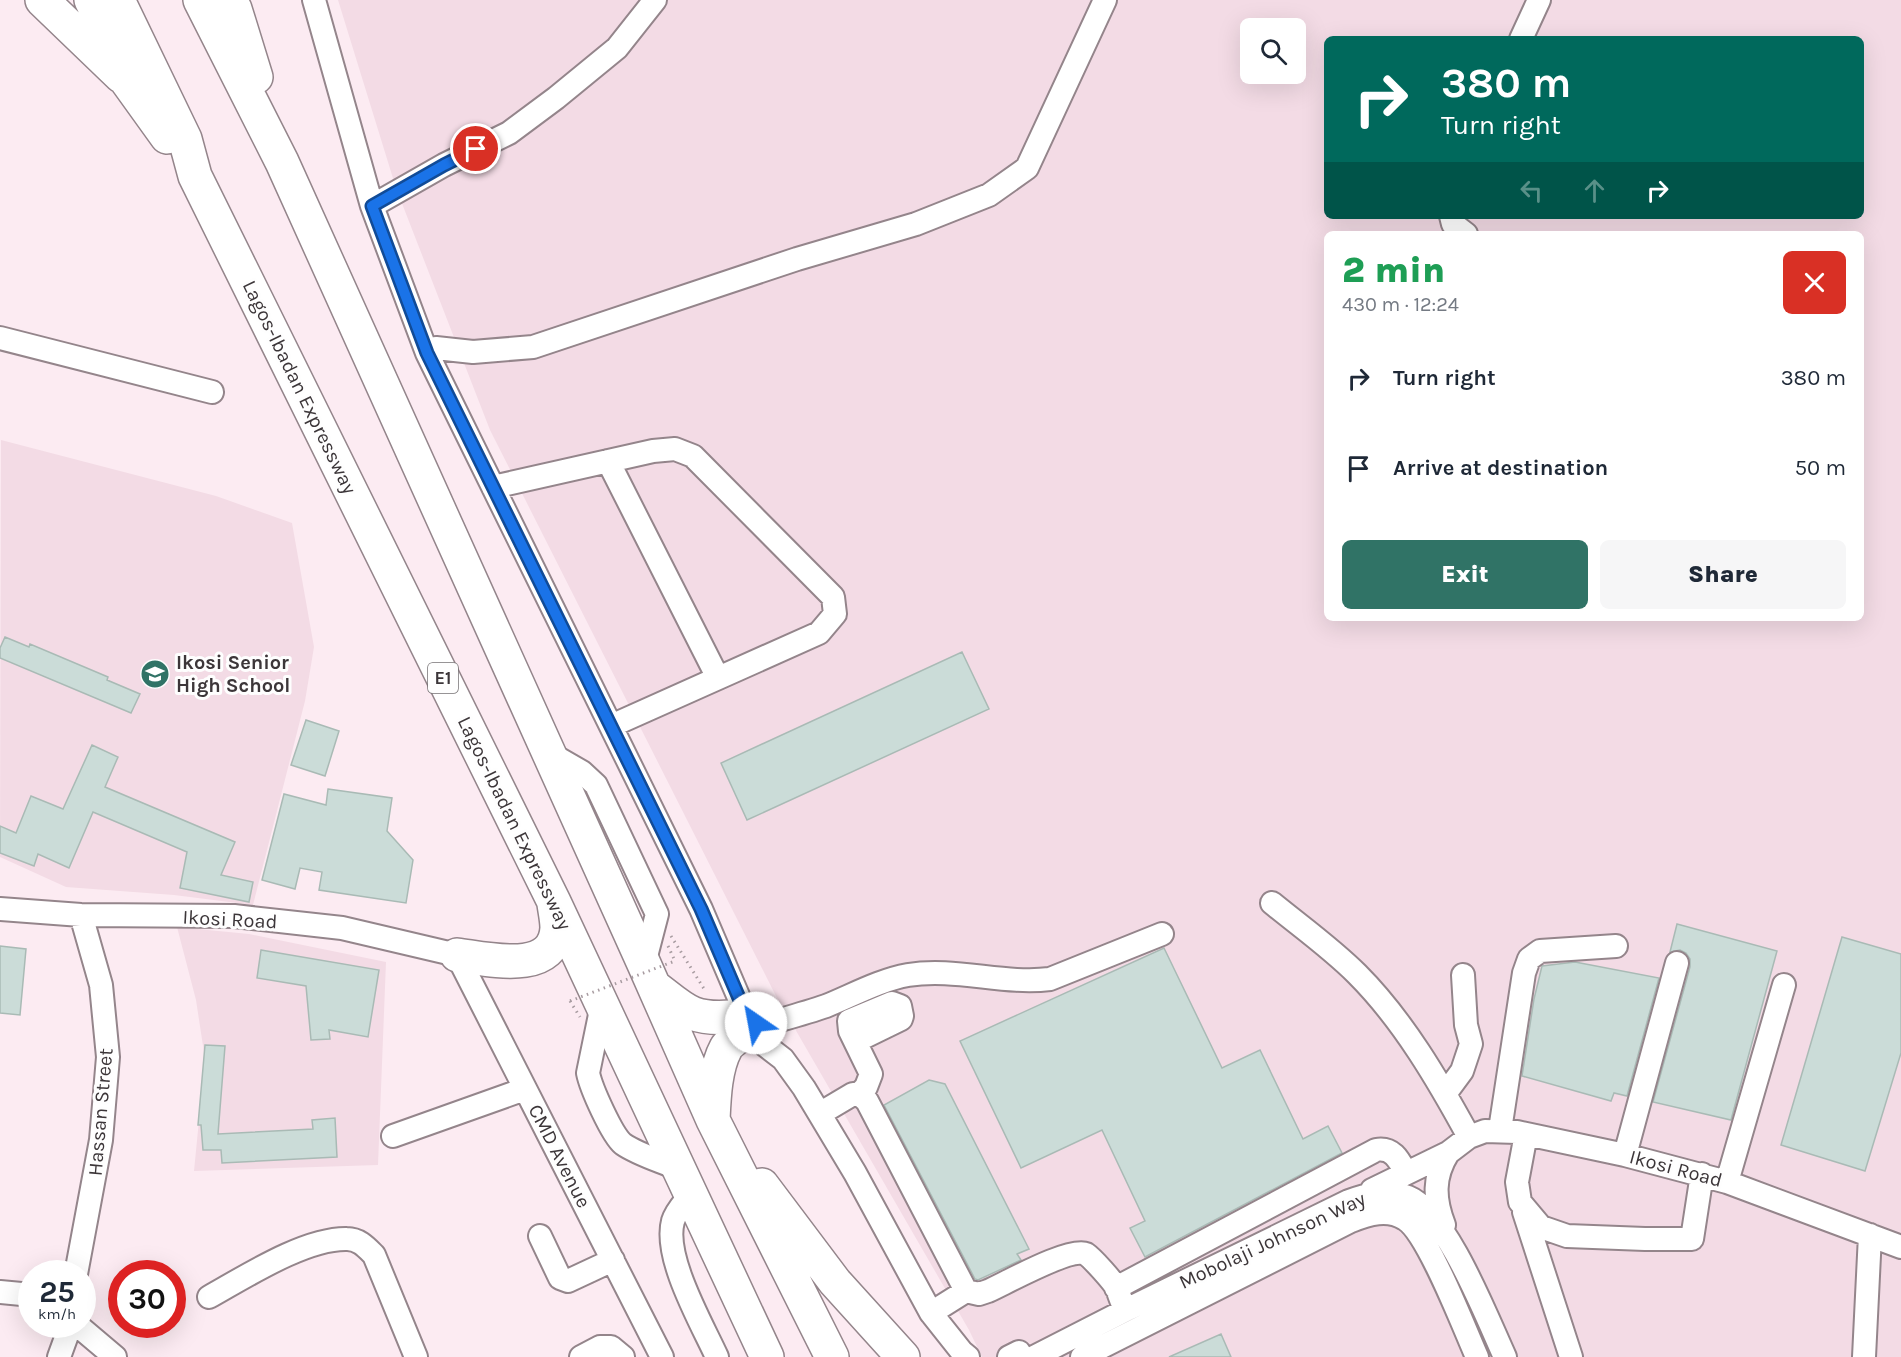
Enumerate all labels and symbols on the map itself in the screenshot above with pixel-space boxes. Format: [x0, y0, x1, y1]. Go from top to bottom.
pin [450, 123, 501, 174]
street label: Lagos-Ibadan Expressway [238, 277, 361, 498]
place label: Ikosi Senior High School [176, 651, 290, 697]
school or university icon: Ikosi Senior High School [139, 658, 171, 690]
road number: E1 [428, 663, 458, 693]
street label: Lagos-Ibadan Expressway [453, 713, 576, 934]
street label: Ikosi Road [182, 906, 278, 933]
position arrow [724, 991, 788, 1055]
street label: Hassan Street [83, 1047, 118, 1177]
street label: CMD Avenue [524, 1101, 595, 1212]
street label: Ikosi Road [1627, 1145, 1725, 1192]
street label: Mobolaji Johnson Way [1175, 1187, 1369, 1294]
speed limit sign: 30 [108, 1260, 186, 1338]

